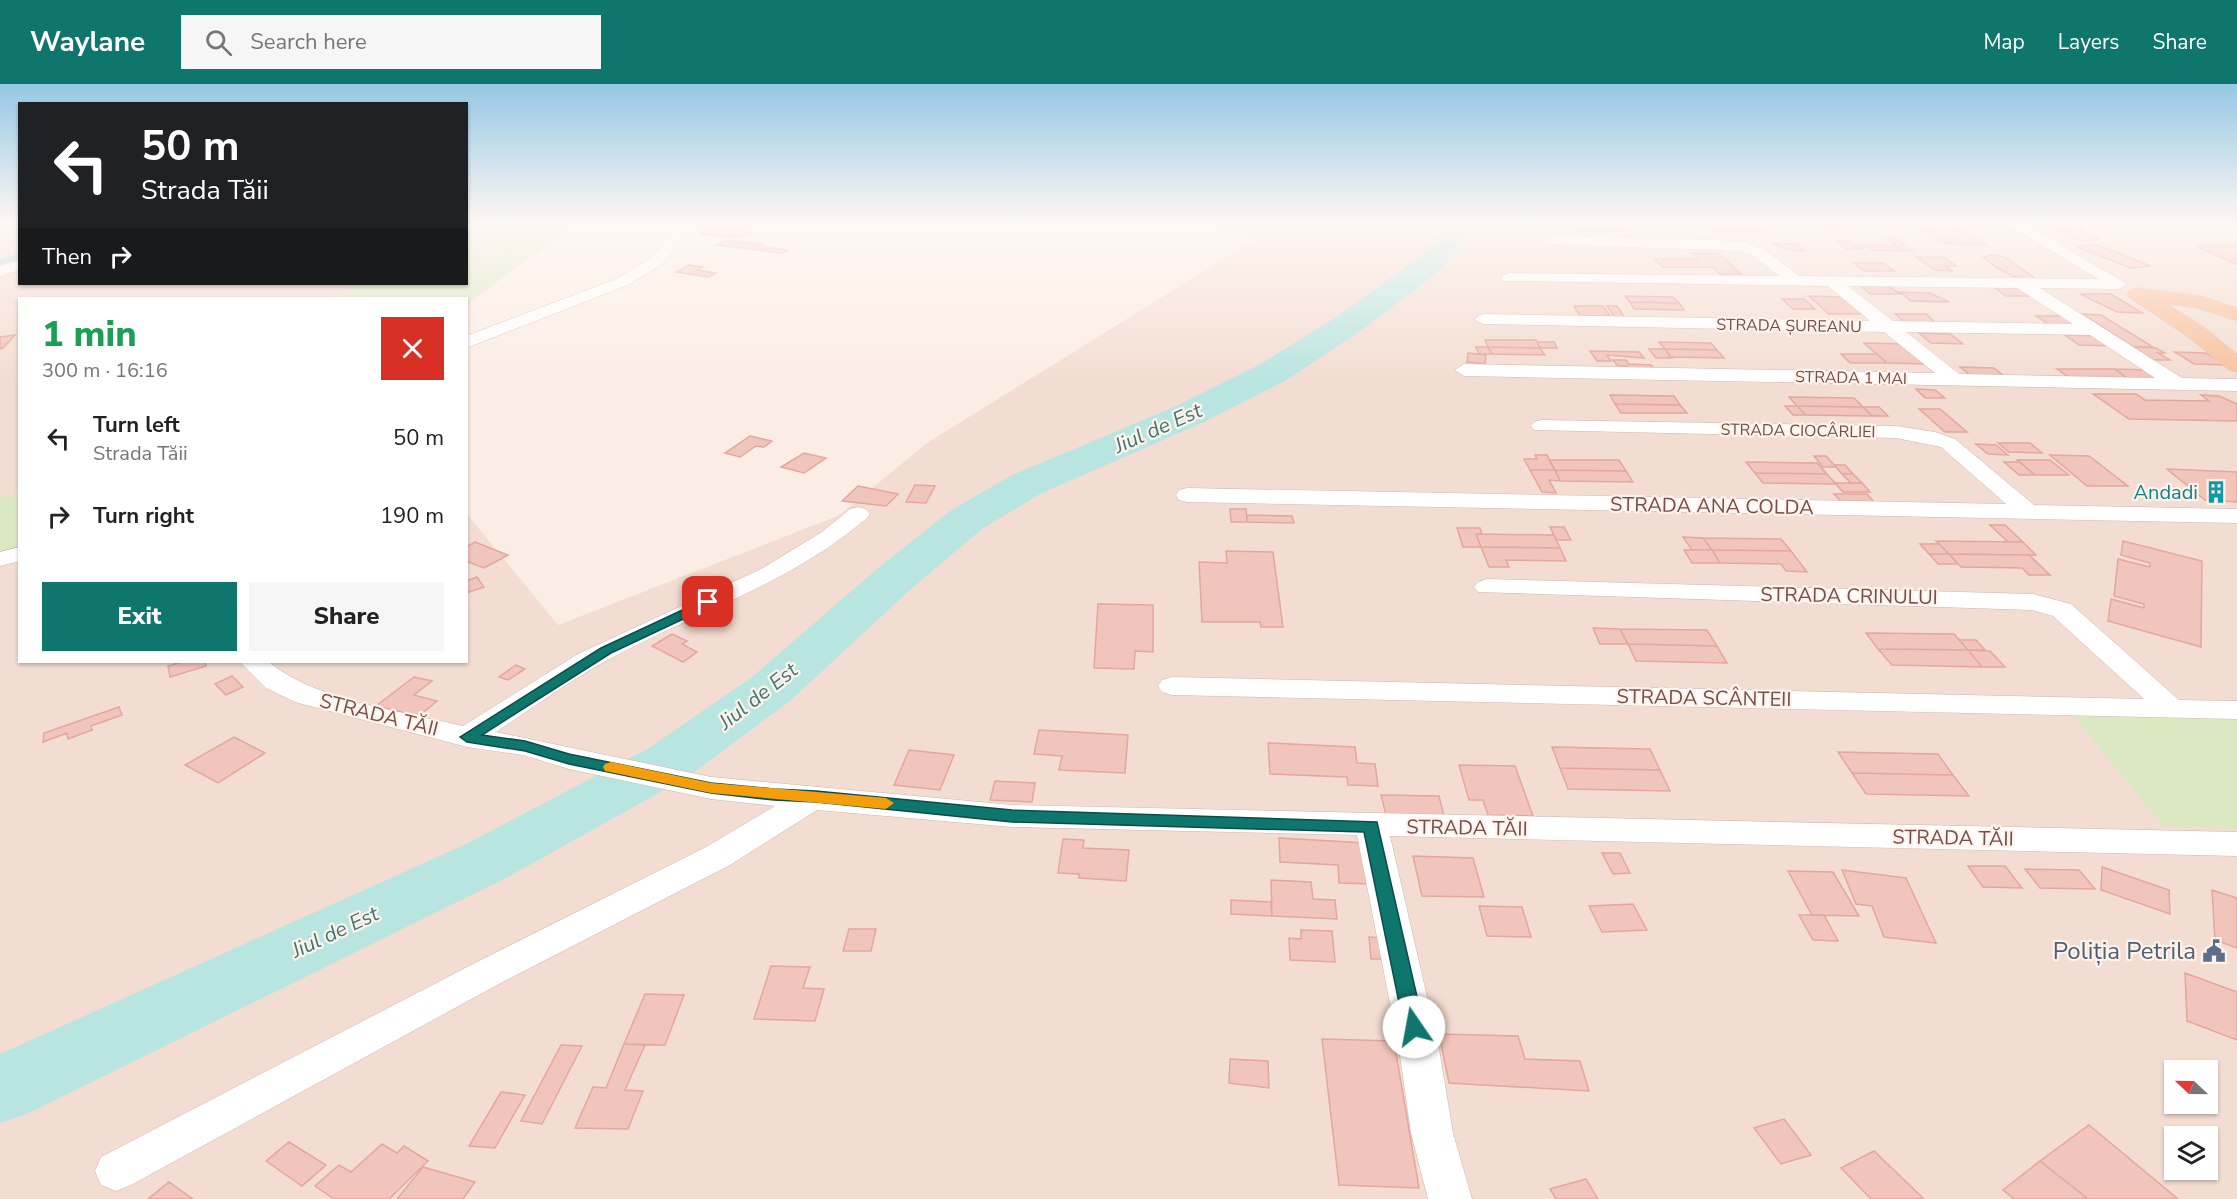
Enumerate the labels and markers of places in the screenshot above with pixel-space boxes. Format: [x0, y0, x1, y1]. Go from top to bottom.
place label: Andadi [2134, 479, 2198, 506]
building icon: Andadi [2203, 479, 2229, 505]
pin [682, 576, 733, 627]
place label: Poliția Petrila [2053, 935, 2196, 967]
public building icon: Poliția Petrila [2201, 938, 2227, 964]

